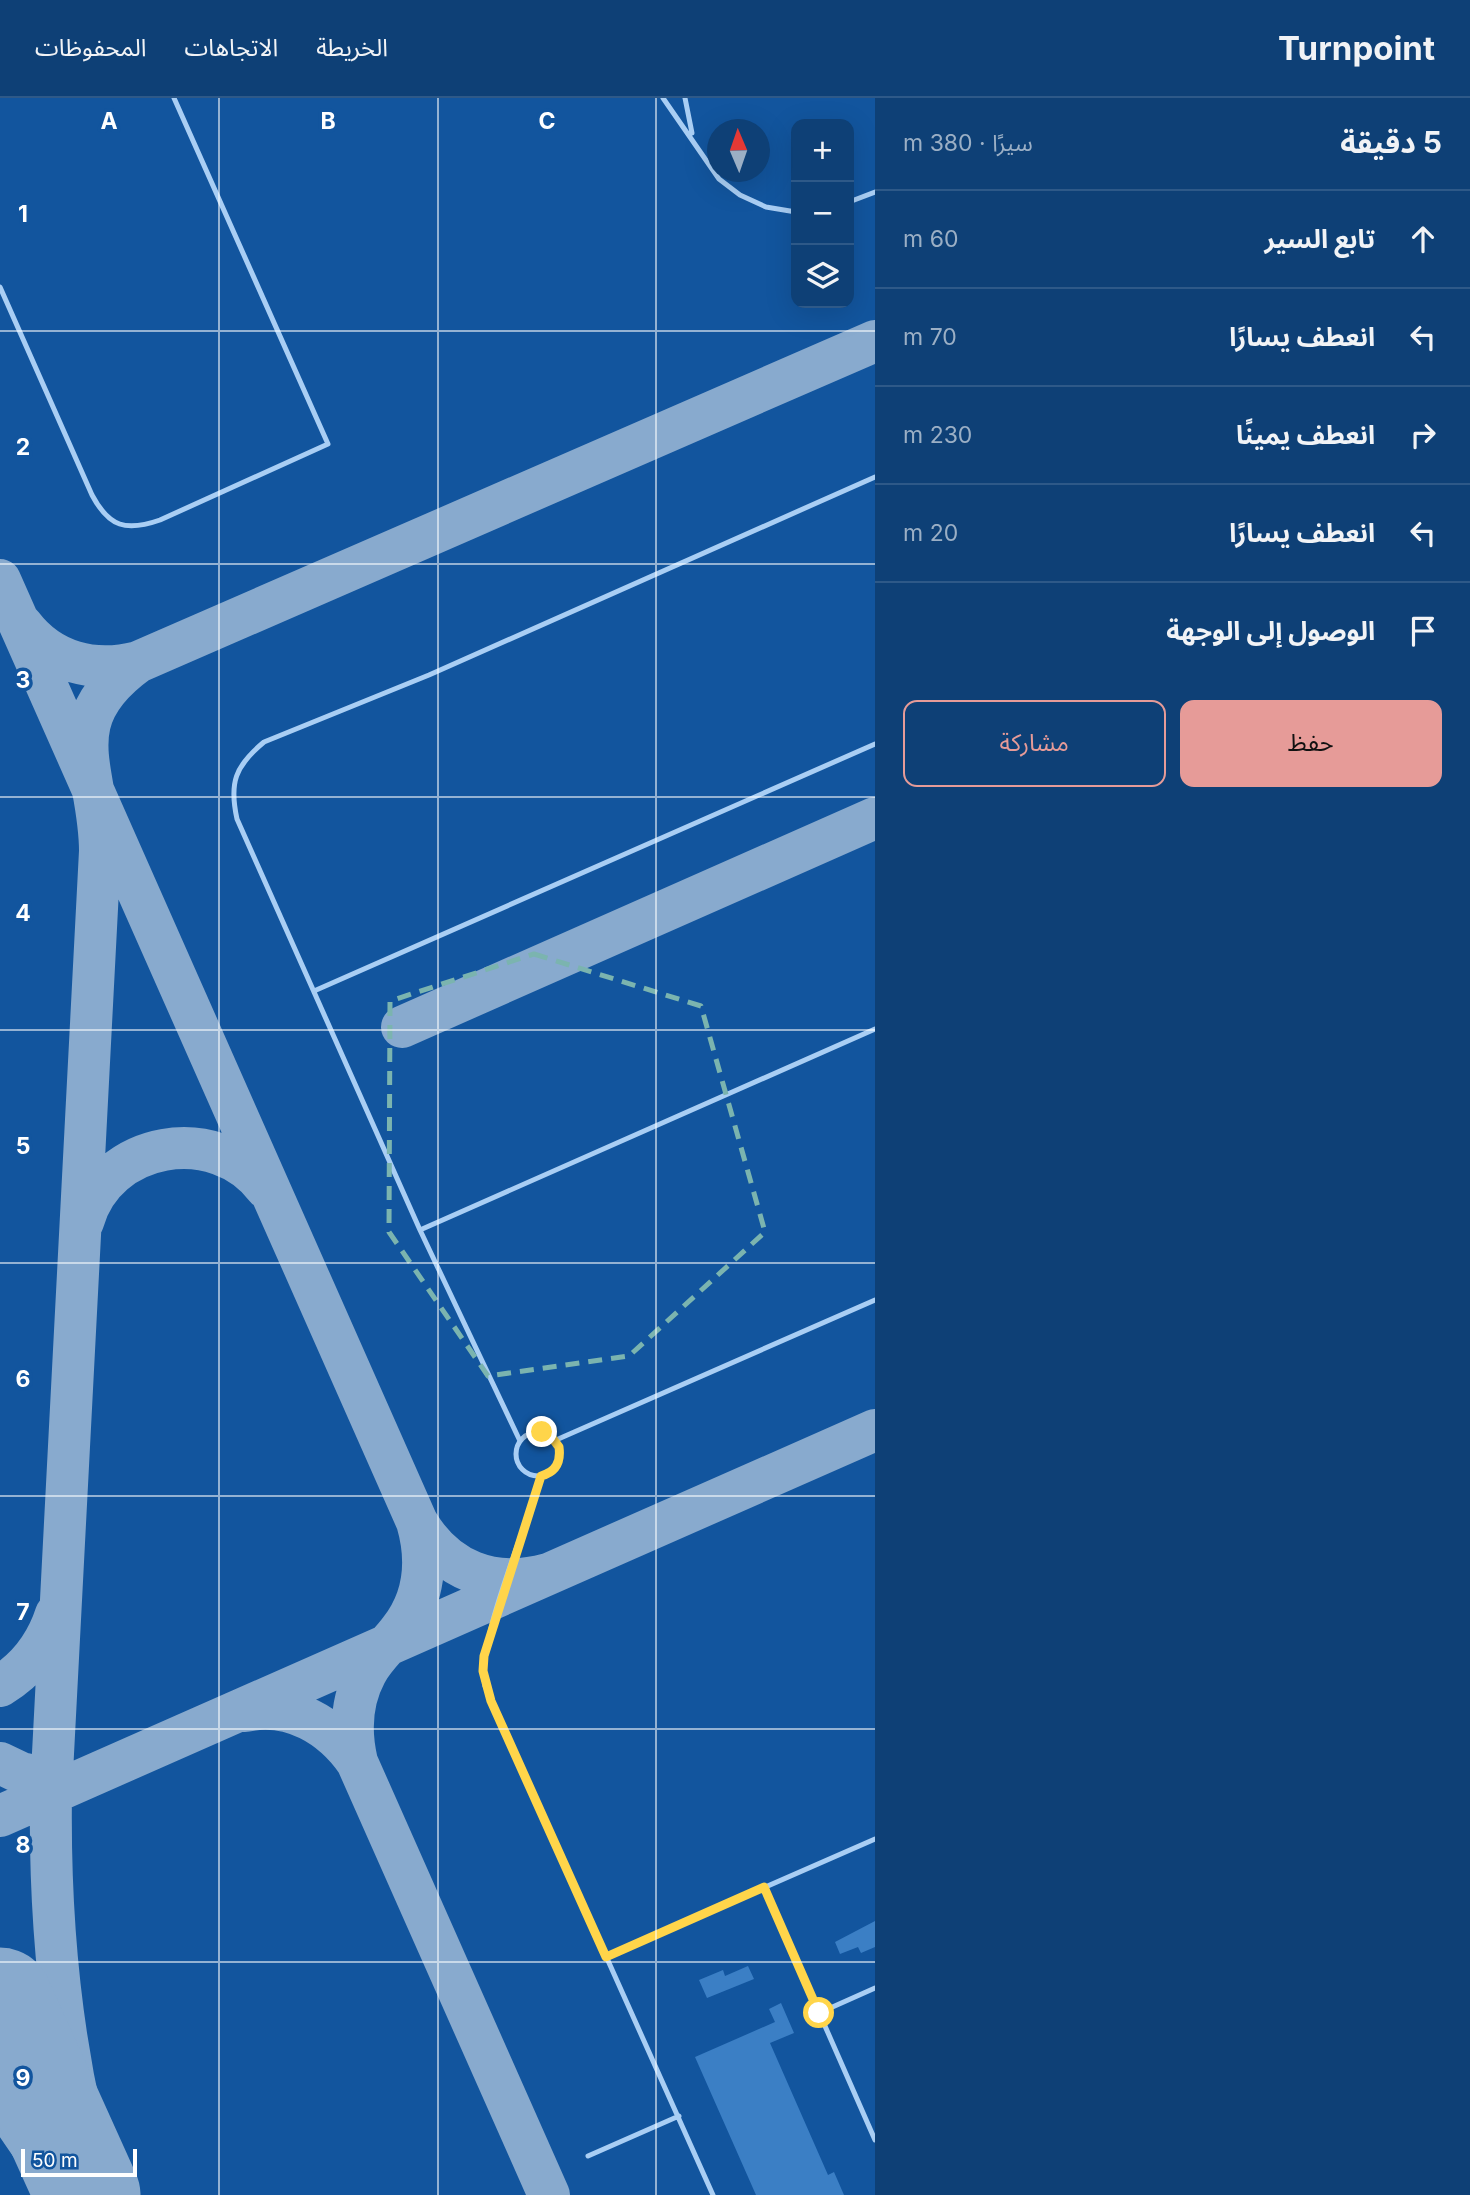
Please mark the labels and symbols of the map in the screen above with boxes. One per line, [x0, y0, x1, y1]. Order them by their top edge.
text: A [100, 107, 118, 135]
text: B [320, 107, 336, 135]
text: C [538, 107, 556, 135]
north arrow [707, 119, 770, 182]
text: 1 [18, 200, 28, 228]
text: 2 [16, 433, 30, 461]
text: 3 [16, 666, 30, 694]
text: 4 [15, 899, 31, 927]
text: 5 [16, 1132, 30, 1160]
text: 6 [16, 1365, 30, 1393]
route end [526, 1416, 557, 1447]
text: 7 [16, 1598, 30, 1626]
text: 8 [16, 1831, 30, 1859]
route start [803, 1997, 834, 2028]
text: 9 [16, 2064, 30, 2092]
scale bar [21, 2146, 136, 2178]

